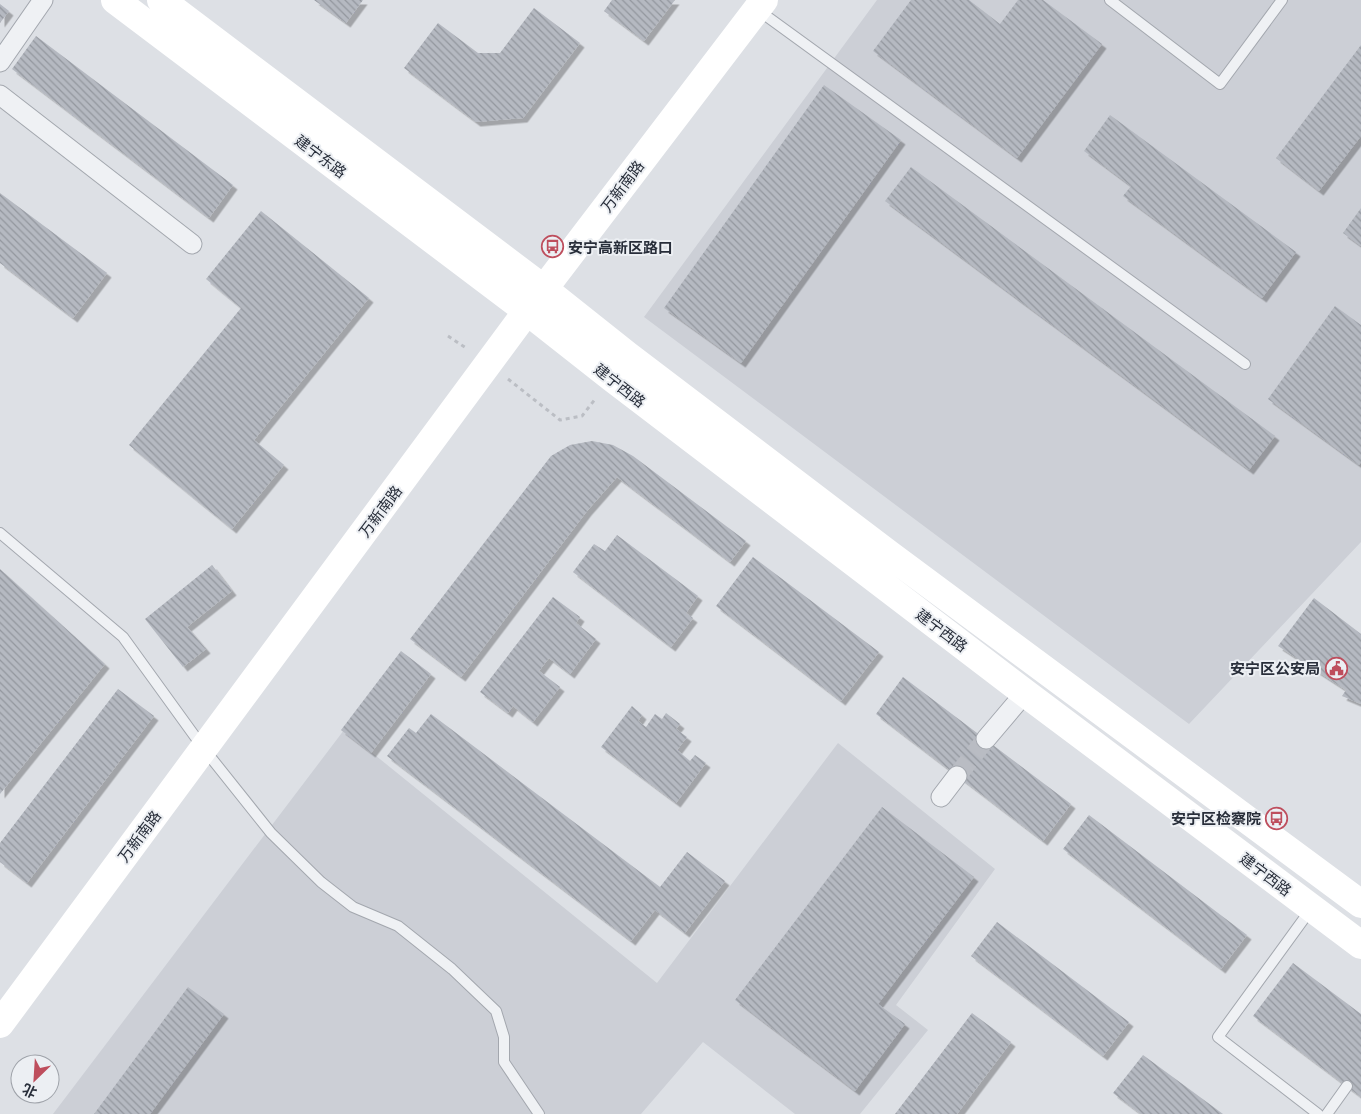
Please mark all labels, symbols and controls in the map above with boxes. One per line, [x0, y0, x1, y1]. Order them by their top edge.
street label: 建宁东路 [292, 131, 350, 181]
street label: 万新南路 [597, 157, 647, 215]
bus stop icon: 安宁高新区路口 [540, 235, 564, 259]
place label: 安宁高新区路口 [568, 238, 673, 256]
street label: 建宁西路 [591, 359, 649, 411]
street label: 万新南路 [355, 482, 405, 540]
street label: 建宁西路 [913, 605, 971, 655]
public building icon: 安宁区公安局 [1324, 656, 1348, 680]
place label: 安宁区公安局 [1230, 659, 1320, 677]
bus stop icon: 安宁区检察院 [1265, 806, 1289, 830]
street label: 万新南路 [114, 807, 164, 865]
place label: 安宁区检察院 [1171, 809, 1261, 827]
street label: 建宁西路 [1237, 849, 1295, 899]
north arrow [10, 1054, 60, 1104]
text: 北 [19, 1081, 39, 1102]

